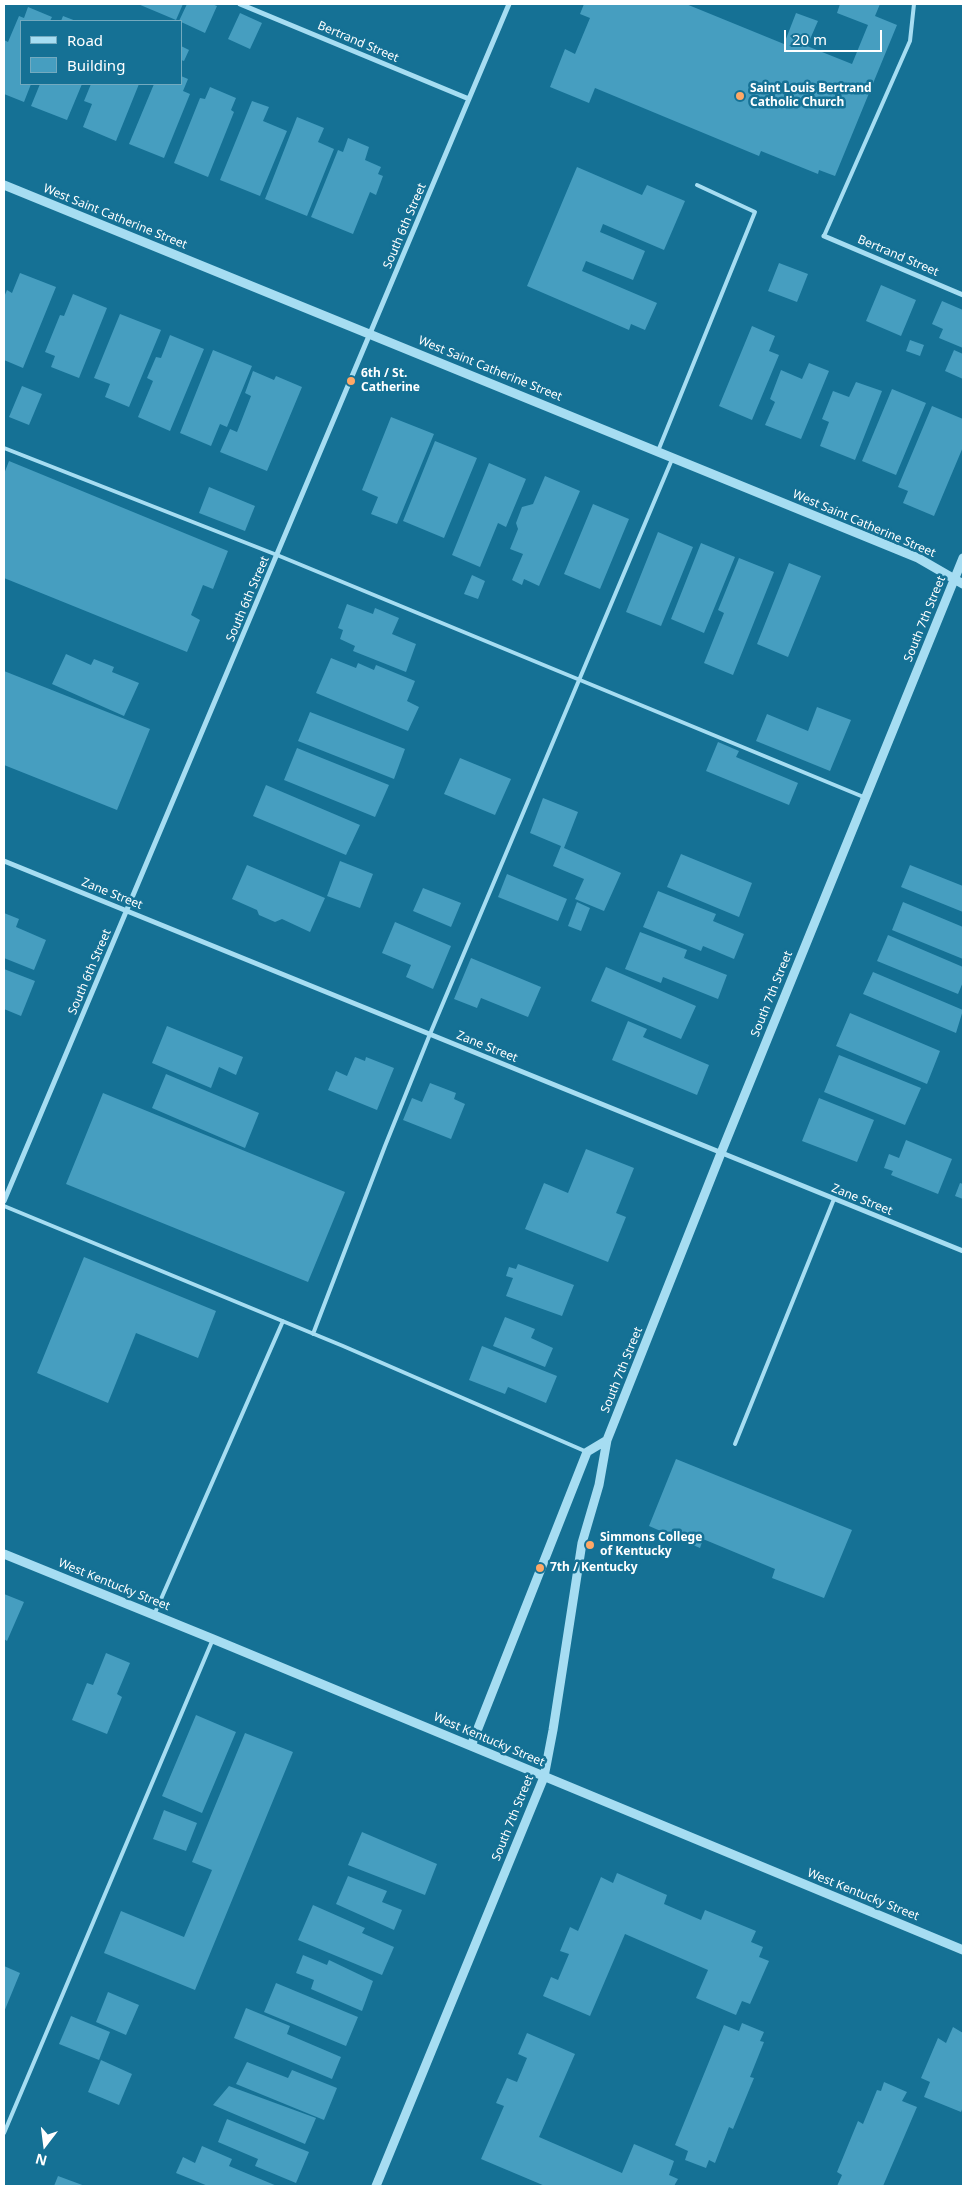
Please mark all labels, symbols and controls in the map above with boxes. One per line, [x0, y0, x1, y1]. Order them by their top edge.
street label: Bertrand Street [315, 18, 401, 66]
legend [20, 20, 182, 85]
scale bar [787, 20, 884, 52]
text: 20 m [792, 29, 827, 49]
text: Road [67, 30, 103, 50]
text: Building [67, 55, 125, 75]
place label: Saint Louis Bertrand Catholic Church [750, 82, 872, 110]
marker: Saint Louis Bertrand Catholic Church [734, 90, 746, 102]
street label: South 6th Street [381, 181, 429, 271]
street label: West Saint Catherine Street [41, 182, 189, 252]
street label: Bertrand Street [855, 232, 941, 280]
street label: West Saint Catherine Street [416, 334, 564, 404]
place label: 6th / St. Catherine [361, 367, 420, 395]
marker: 6th / St. Catherine [345, 375, 357, 387]
street label: West Saint Catherine Street [790, 487, 938, 561]
street label: South 6th Street [224, 554, 272, 644]
street label: South 7th Street [901, 574, 949, 664]
street label: Zane Street [79, 875, 145, 913]
street label: South 6th Street [66, 927, 114, 1017]
street label: South 7th Street [748, 949, 796, 1039]
street label: Zane Street [454, 1028, 520, 1066]
street label: Zane Street [829, 1181, 895, 1219]
street label: South 7th Street [598, 1325, 646, 1415]
place label: Simmons College of Kentucky [600, 1531, 702, 1559]
marker: Simmons College of Kentucky [584, 1539, 596, 1551]
street label: West Kentucky Street [56, 1556, 172, 1614]
place label: 7th / Kentucky [550, 1561, 638, 1575]
marker: 7th / Kentucky [534, 1562, 546, 1574]
street label: West Kentucky Street [431, 1710, 547, 1770]
street label: South 7th Street [489, 1773, 537, 1863]
street label: West Kentucky Street [805, 1866, 921, 1924]
north arrow [20, 2120, 70, 2170]
text: N [33, 2149, 49, 2171]

